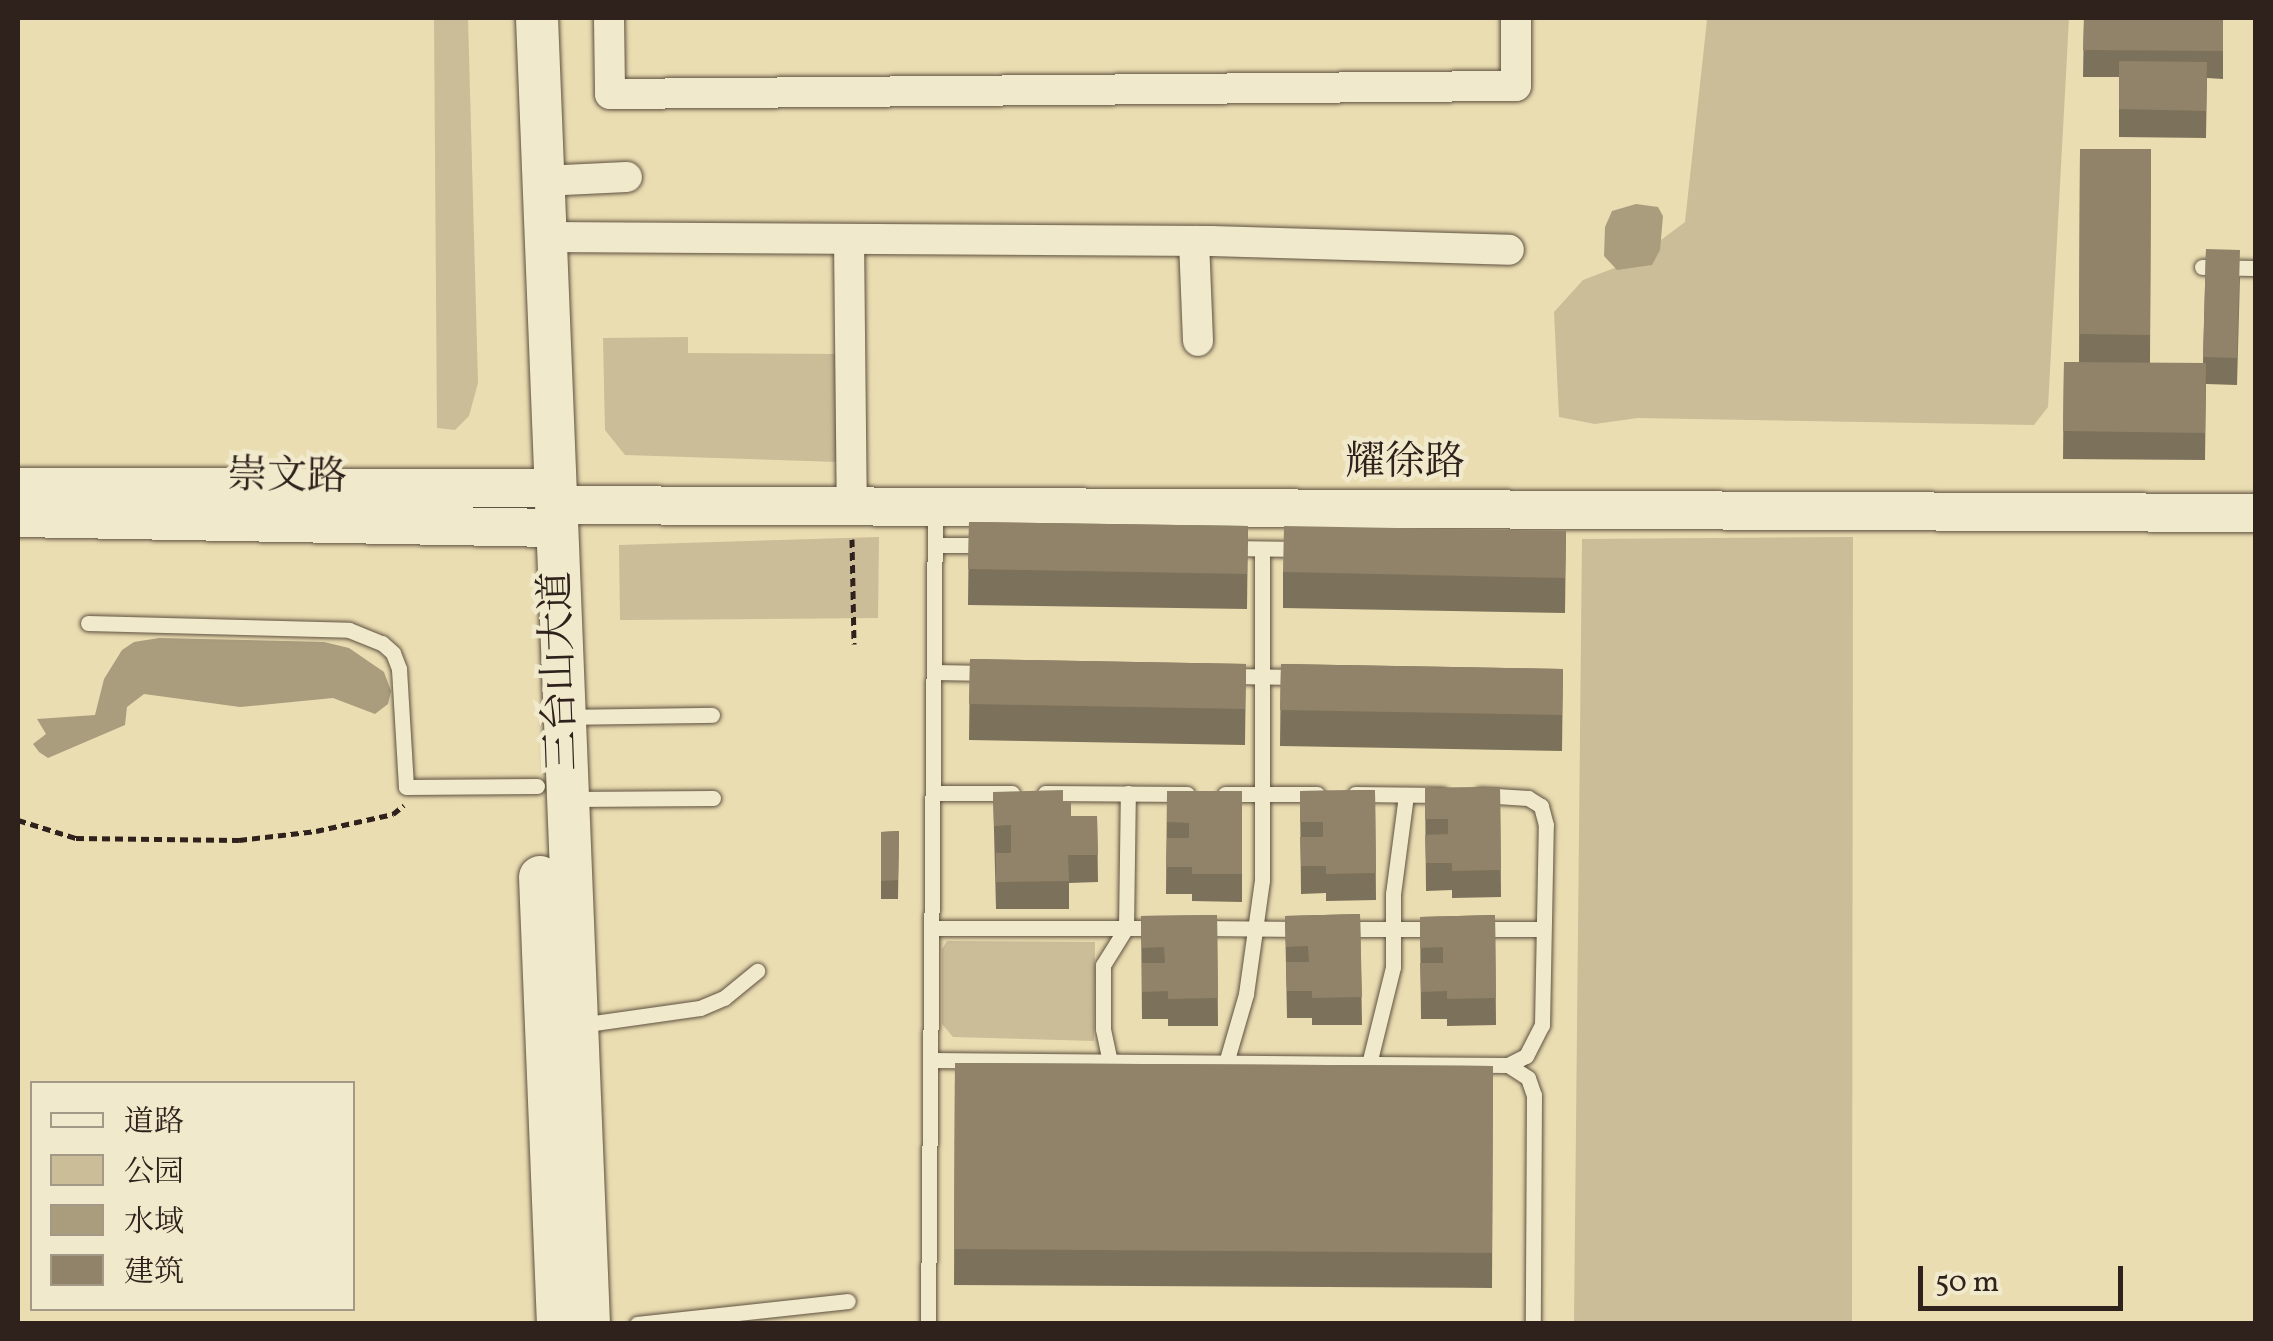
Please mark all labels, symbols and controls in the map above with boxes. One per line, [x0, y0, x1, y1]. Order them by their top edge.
street label: 耀徐路 [1345, 440, 1465, 488]
street label: 崇文路 [227, 453, 347, 503]
street label: 三台山大道 [534, 570, 588, 772]
legend [30, 1081, 355, 1311]
text: 道路 [124, 1102, 184, 1144]
text: 公园 [124, 1152, 184, 1194]
text: 水域 [124, 1202, 184, 1244]
scale bar [1923, 1246, 2128, 1308]
text: 建筑 [124, 1252, 184, 1294]
text: 50 m [1935, 1262, 1999, 1304]

